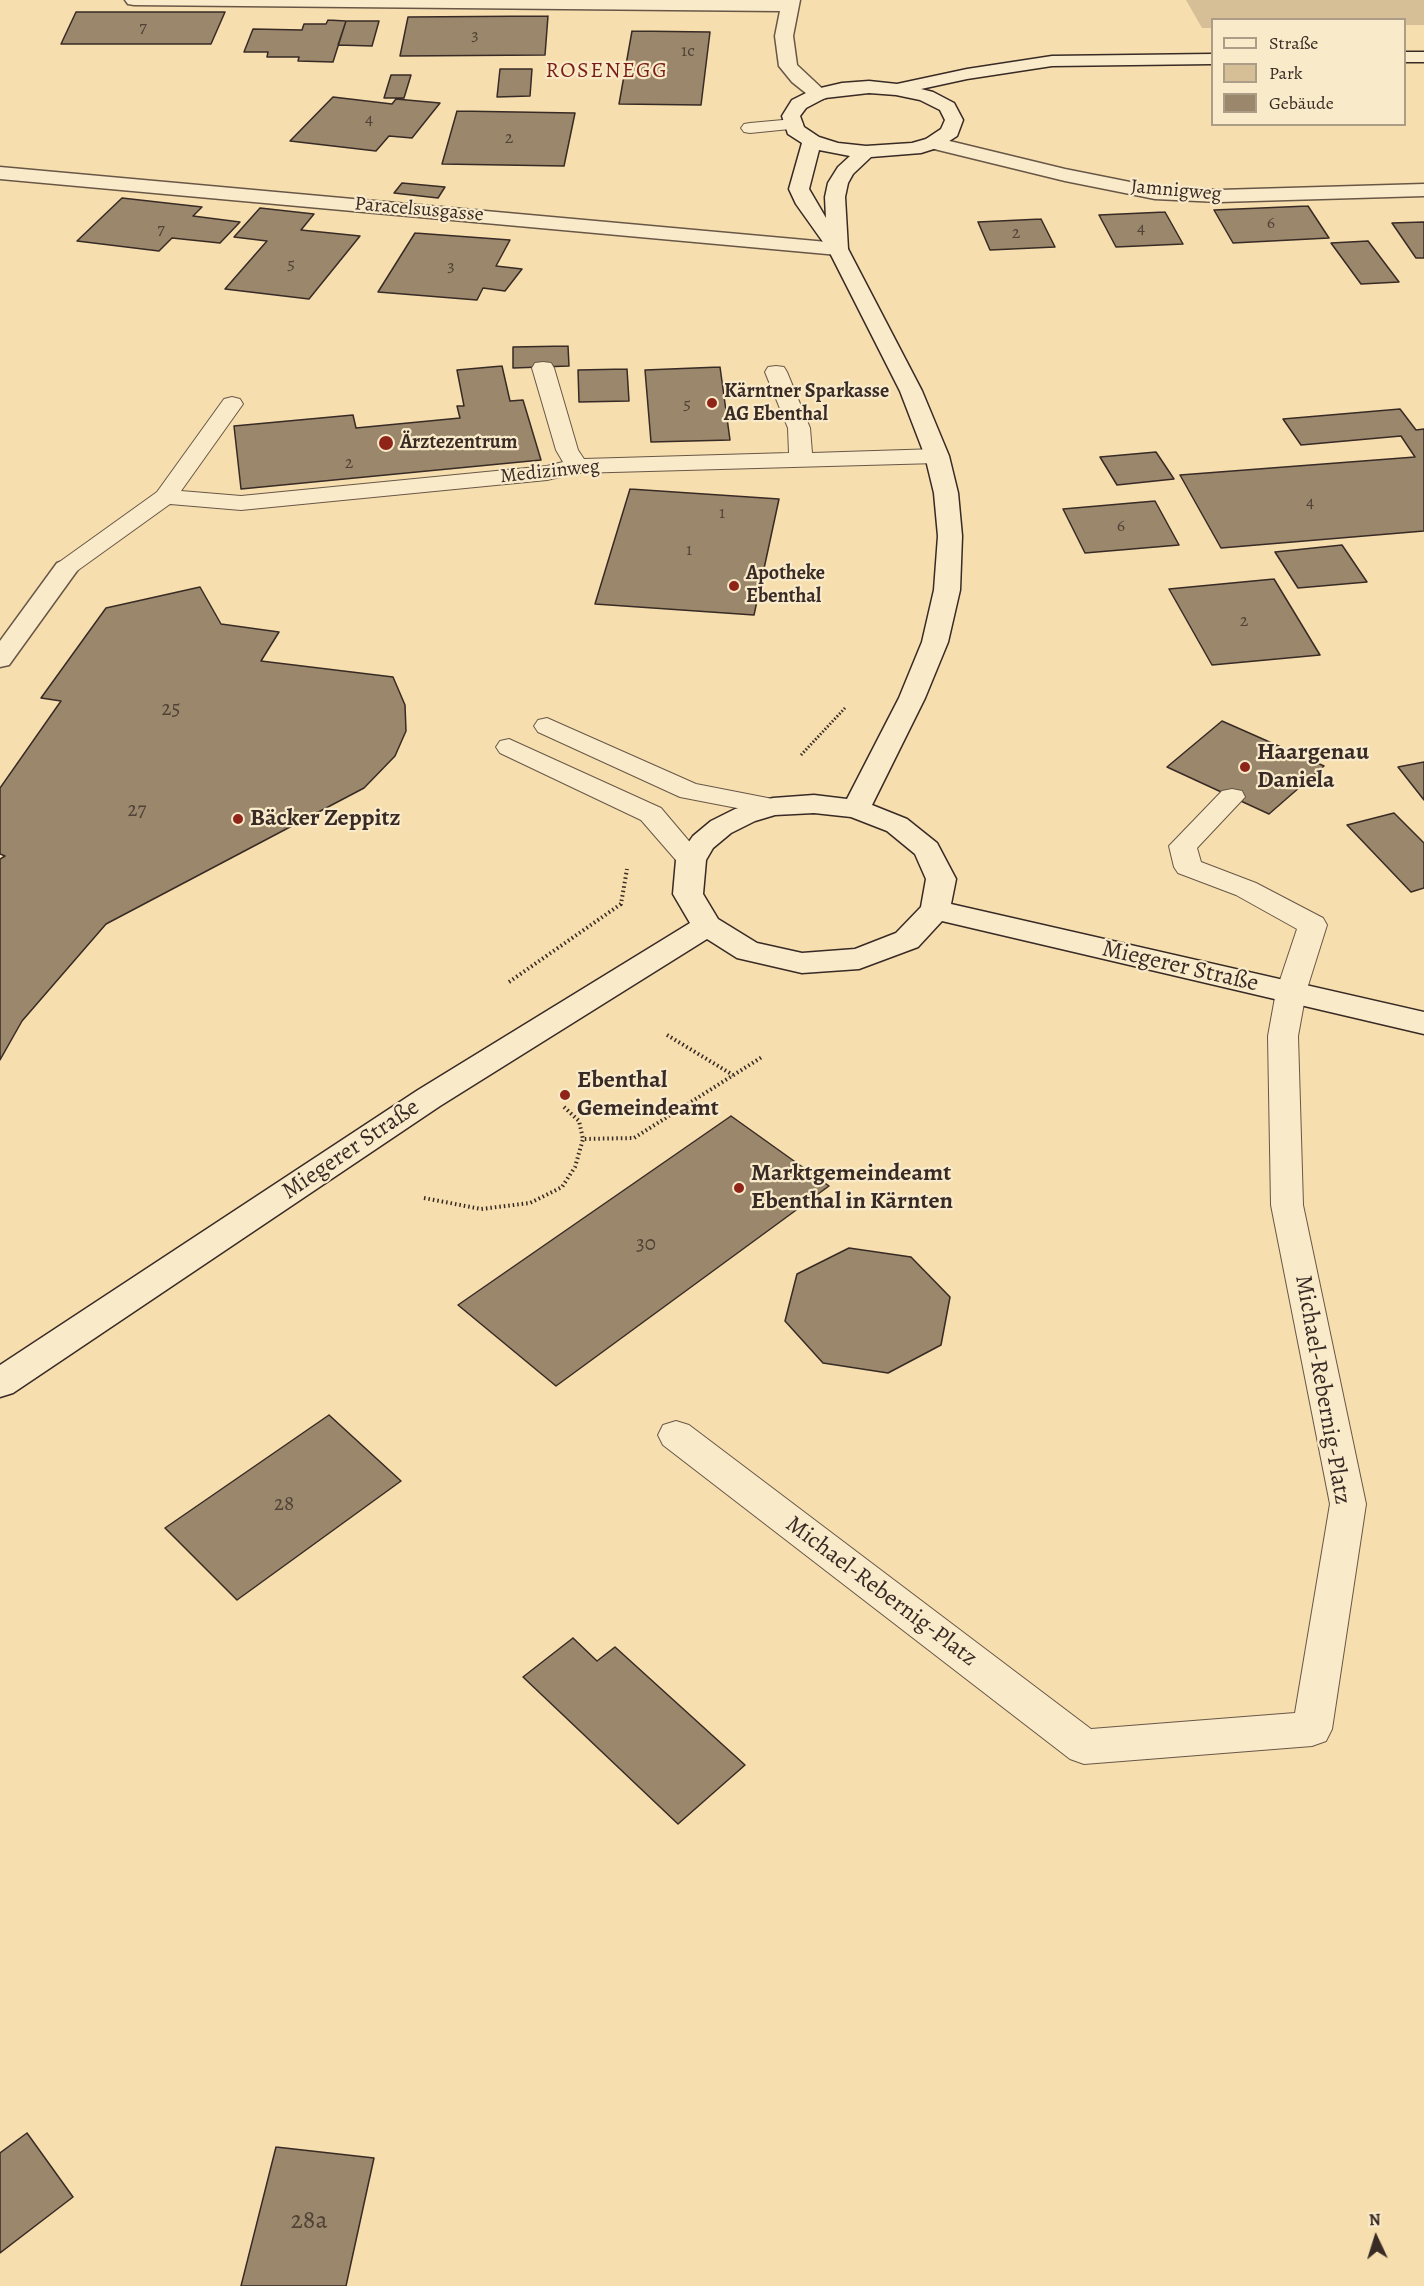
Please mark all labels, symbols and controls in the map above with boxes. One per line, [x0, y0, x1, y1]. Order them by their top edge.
house number: 7 [139, 17, 147, 39]
legend [1211, 18, 1406, 126]
house number: 3 [471, 25, 479, 47]
text: Straße [1269, 31, 1318, 55]
house number: 1c [681, 41, 695, 63]
district label: ROSENEGG [546, 59, 668, 85]
text: Park [1269, 61, 1303, 85]
text: Gebäude [1269, 91, 1334, 115]
house number: 4 [365, 109, 373, 131]
house number: 2 [505, 128, 513, 150]
street label: Jamnigweg [1130, 175, 1222, 207]
street label: Paracelsusgasse [353, 192, 485, 228]
house number: 6 [1267, 213, 1275, 235]
house number: 4 [1137, 218, 1145, 240]
house number: 7 [157, 219, 165, 241]
house number: 2 [1012, 223, 1020, 245]
house number: 5 [287, 254, 295, 276]
house number: 3 [447, 256, 455, 278]
place label: Kärntner Sparkasse AG Ebenthal [724, 380, 889, 427]
house number: 5 [683, 394, 691, 416]
marker: Kärntner Sparkasse AG Ebenthal [705, 396, 719, 410]
place label: Ärztezentrum [400, 431, 518, 455]
marker: Ärztezentrum [377, 434, 395, 452]
house number: 2 [345, 453, 353, 475]
street label: Medizinweg [499, 455, 601, 489]
house number: 4 [1306, 492, 1314, 514]
house number: 1 [719, 503, 725, 525]
house number: 6 [1117, 516, 1125, 538]
house number: 1 [686, 540, 692, 562]
place label: Apotheke Ebenthal [746, 562, 825, 609]
marker: Apotheke Ebenthal [727, 579, 741, 593]
house number: 2 [1240, 611, 1248, 633]
house number: 25 [161, 697, 181, 723]
place label: Haargenau Daniela [1257, 739, 1369, 795]
marker: Haargenau Daniela [1238, 760, 1252, 774]
house number: 27 [128, 798, 146, 824]
place label: Bäcker Zeppitz [250, 805, 400, 833]
marker: Bäcker Zeppitz [231, 812, 245, 826]
street label: Miegerer Straße [1099, 935, 1261, 999]
place label: Ebenthal Gemeindeamt [577, 1067, 719, 1123]
marker: Ebenthal Gemeindeamt [558, 1088, 572, 1102]
street label: Miegerer Straße [277, 1093, 425, 1207]
place label: Marktgemeindeamt Ebenthal in Kärnten [751, 1160, 953, 1216]
marker: Marktgemeindeamt Ebenthal in Kärnten [732, 1181, 746, 1195]
house number: 30 [636, 1232, 656, 1258]
street label: Michael-Rebernig-Platz [1288, 1273, 1356, 1507]
house number: 28 [274, 1492, 294, 1518]
street label: Michael-Rebernig-Platz [780, 1511, 982, 1673]
house number: 28a [290, 2206, 328, 2238]
north arrow [1346, 2208, 1406, 2268]
text: N [1368, 2209, 1381, 2231]

